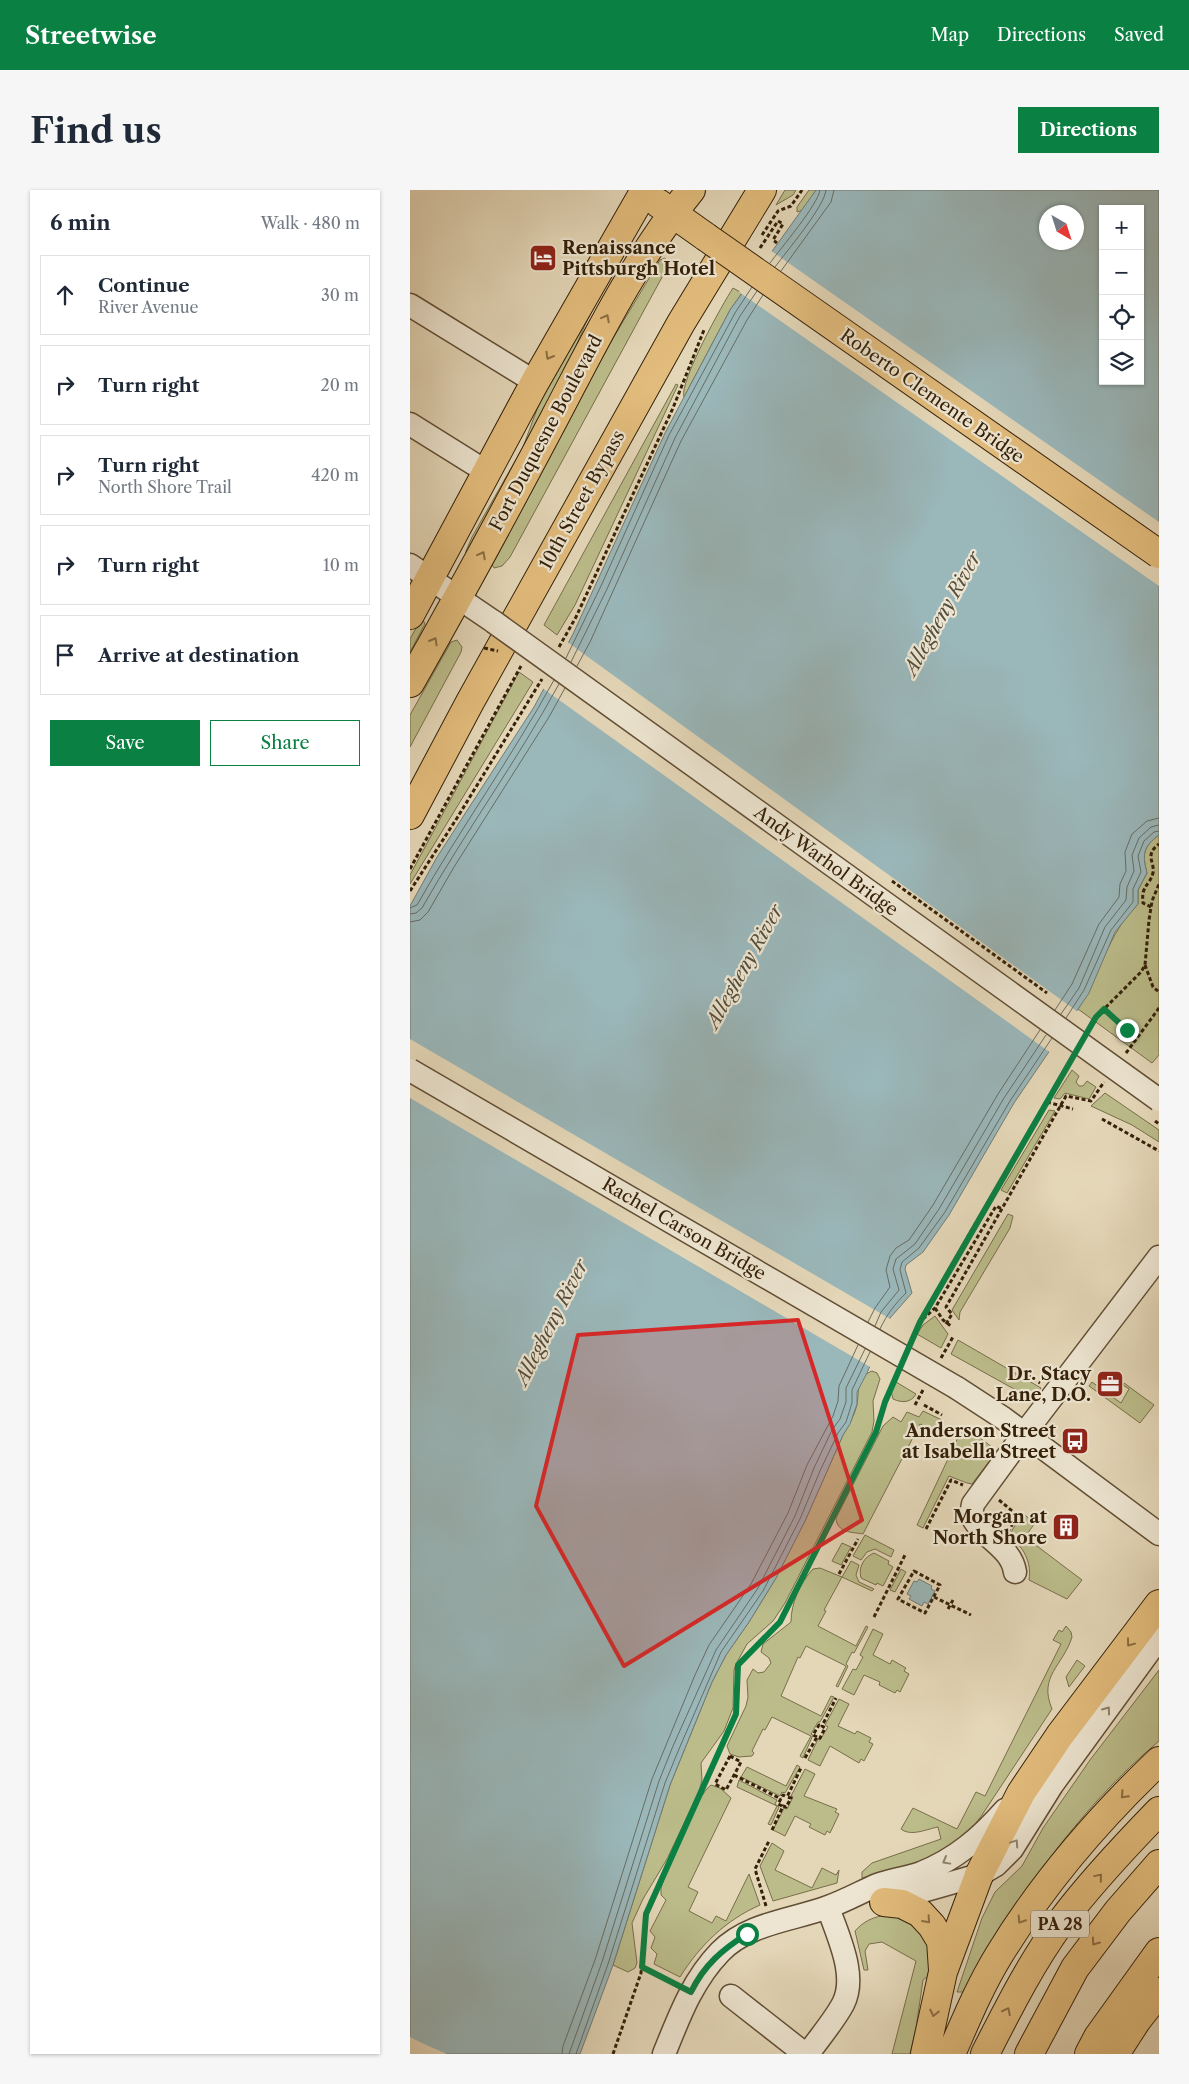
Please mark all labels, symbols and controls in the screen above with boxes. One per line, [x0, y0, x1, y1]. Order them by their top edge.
text: Streetwise [25, 21, 157, 50]
text: Map [930, 24, 969, 46]
text: Directions [997, 24, 1086, 46]
text: Saved [1114, 24, 1164, 46]
button: Directions [1018, 107, 1159, 153]
text: Find us [30, 109, 162, 152]
north arrow [1039, 205, 1084, 250]
map controls [1099, 205, 1144, 385]
button: + [1099, 205, 1144, 250]
text: 6 min [50, 210, 111, 235]
text: Walk · 480 m [261, 213, 360, 233]
place label: Renaissance Pittsburgh Hotel [562, 237, 715, 280]
hotel icon: Renaissance Pittsburgh Hotel [528, 243, 558, 273]
button: − [1099, 250, 1144, 295]
text: Continue [98, 274, 190, 297]
icon: ahead [51, 281, 79, 309]
text: 30 m [321, 285, 359, 305]
button: locate [1099, 295, 1144, 340]
text: River Avenue [98, 297, 198, 317]
one-way arrow [600, 314, 610, 323]
street label: Roberto Clemente Bridge [836, 324, 1028, 468]
street label: Fort Duquesne Boulevard [485, 331, 607, 535]
button: layers [1099, 340, 1144, 385]
one-way arrow [545, 351, 555, 360]
icon: right [51, 371, 79, 399]
text: Turn right [98, 374, 199, 397]
text: 20 m [320, 375, 359, 395]
street label: 10th Street Bypass [535, 427, 629, 573]
text: Turn right [98, 454, 199, 477]
icon: right [51, 461, 79, 489]
text: 420 m [311, 465, 359, 485]
text: North Shore Trail [98, 477, 232, 497]
water label: Allegheny River [898, 546, 986, 682]
icon: right [51, 551, 79, 579]
one-way arrow [476, 551, 486, 560]
text: Turn right [98, 554, 199, 577]
text: 10 m [323, 555, 359, 575]
one-way arrow [428, 637, 438, 646]
icon: arrive [51, 641, 79, 669]
text: Arrive at destination [98, 644, 299, 667]
button: Save [50, 720, 200, 766]
button: Share [210, 720, 360, 766]
street label: Andy Warhol Bridge [749, 801, 902, 921]
water label: Allegheny River [700, 899, 788, 1035]
route end [1116, 1019, 1139, 1042]
street label: Rachel Carson Bridge [598, 1173, 770, 1285]
water label: Allegheny River [509, 1255, 593, 1392]
place label: Dr. Stacy Lane, D.O. [996, 1363, 1092, 1406]
office icon: Dr. Stacy Lane, D.O. [1095, 1369, 1125, 1399]
place label: Anderson Street at Isabella Street [902, 1420, 1057, 1463]
bus stop icon: Anderson Street at Isabella Street [1060, 1426, 1090, 1456]
place label: Morgan at North Shore [933, 1506, 1048, 1549]
building icon: Morgan at North Shore [1051, 1512, 1081, 1542]
one-way arrow [1127, 1637, 1135, 1646]
one-way arrow [1101, 1706, 1110, 1716]
one-way arrow [1121, 1789, 1130, 1798]
one-way arrow [1009, 1840, 1018, 1849]
one-way arrow [943, 1854, 952, 1864]
one-way arrow [1093, 1874, 1101, 1883]
road number: PA 28 [1031, 1910, 1089, 1938]
one-way arrow [921, 1915, 930, 1924]
one-way arrow [1018, 1915, 1028, 1924]
route start [736, 1923, 759, 1946]
one-way arrow [1092, 1936, 1100, 1945]
one-way arrow [1001, 2007, 1011, 2016]
one-way arrow [929, 2008, 940, 2017]

